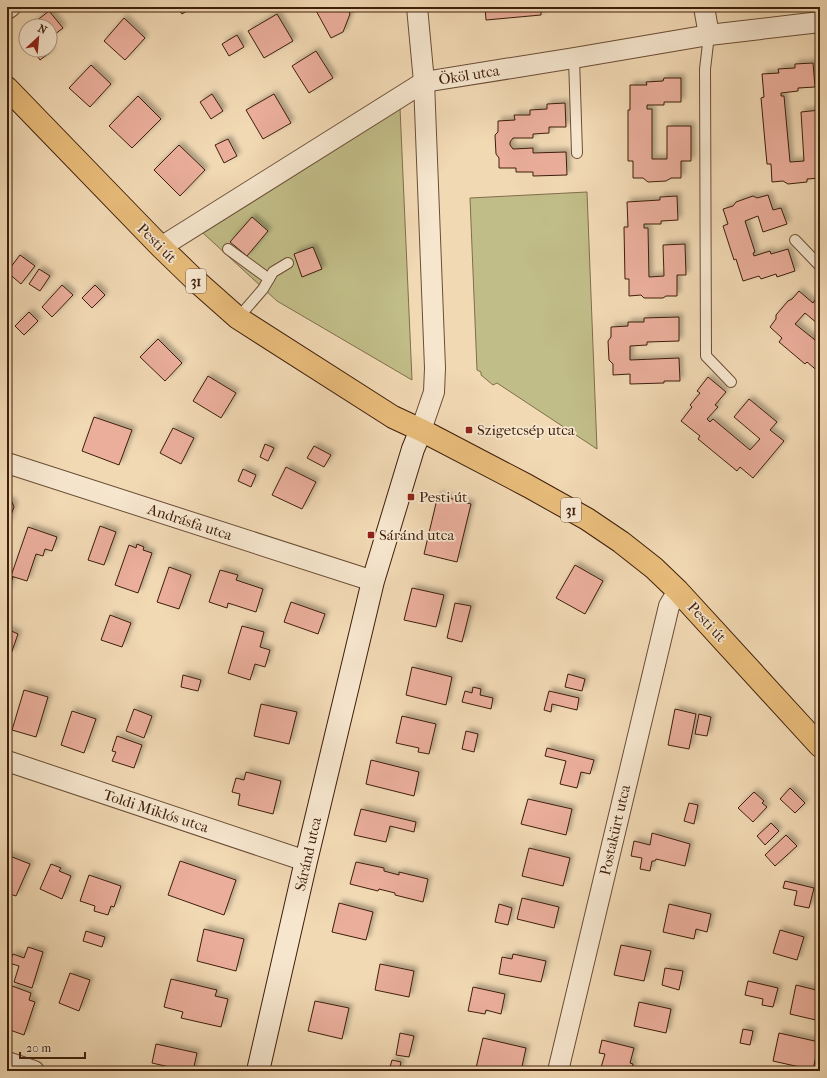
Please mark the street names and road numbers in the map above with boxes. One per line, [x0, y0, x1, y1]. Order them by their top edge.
street label: Ököl utca [437, 61, 502, 89]
street label: Pesti út [133, 219, 181, 267]
road number: 31 [186, 269, 206, 293]
road number: 31 [561, 498, 581, 522]
street label: Andrásfa utca [144, 500, 236, 544]
street label: Pesti út [684, 598, 731, 646]
street label: Postakürt utca [596, 782, 634, 877]
street label: Toldi Miklós utca [101, 785, 212, 837]
street label: Sáránd utca [291, 814, 325, 893]

